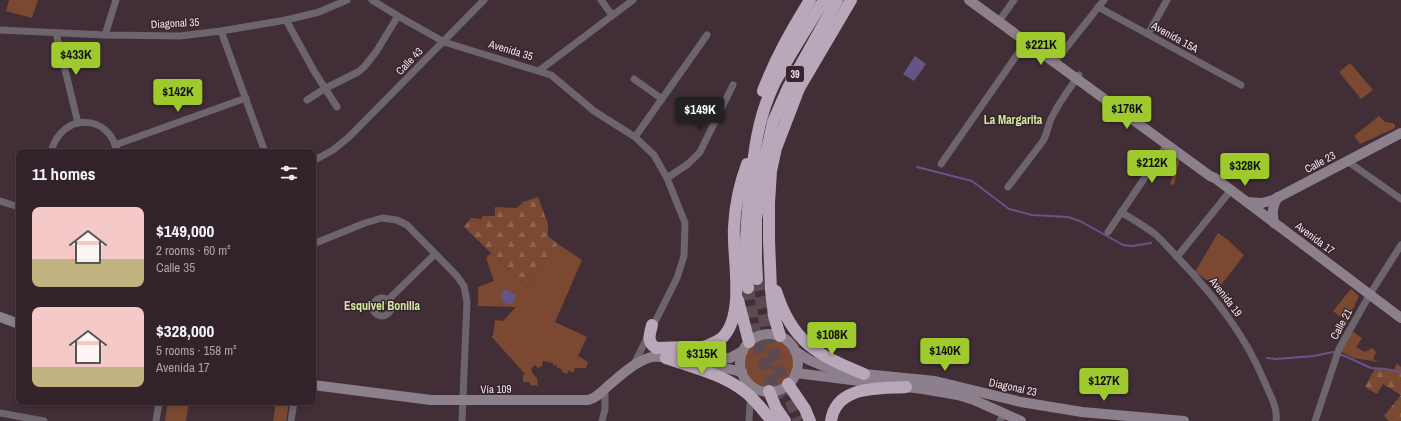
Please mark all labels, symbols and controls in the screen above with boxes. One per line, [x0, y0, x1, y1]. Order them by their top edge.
street label: Diagonal 35 [150, 15, 200, 31]
street label: Avenida 15A [1148, 18, 1202, 56]
pin: $221K [1013, 32, 1069, 66]
street label: Avenida 35 [486, 36, 535, 63]
text: $221K [1025, 36, 1057, 53]
pin: $433K [48, 42, 104, 76]
street label: Calle 43 [392, 44, 426, 78]
text: $433K [60, 46, 92, 63]
road number: 39 [786, 66, 804, 82]
pin: $142K [150, 79, 206, 113]
text: $142K [162, 83, 194, 100]
pin: $176K [1099, 96, 1155, 130]
pin: $149K [672, 97, 728, 131]
text: $176K [1111, 100, 1143, 117]
text: $149K [684, 101, 716, 118]
district label: La Margarita [984, 112, 1043, 128]
street label: Calle 23 [1302, 148, 1338, 176]
pin: $212K [1124, 150, 1180, 184]
pin: $328K [1217, 153, 1273, 187]
text: $212K [1136, 154, 1168, 171]
text: $328K [1229, 157, 1261, 174]
text: 11 homes [32, 162, 96, 185]
icon: filters [278, 162, 300, 184]
street label: Avenida 17 [1292, 218, 1337, 257]
text: $149,000 [156, 219, 214, 242]
icon: home [64, 223, 112, 271]
text: 2 rooms · 60 m² [156, 242, 231, 259]
text: Calle 35 [156, 259, 195, 276]
street label: Avenida 19 [1206, 274, 1245, 319]
district label: Esquivel Bonilla [344, 298, 421, 314]
street label: Calle 21 [1327, 306, 1355, 342]
text: $328,000 [156, 319, 214, 342]
pin: $108K [804, 322, 860, 356]
icon: home [64, 323, 112, 371]
text: $108K [816, 326, 848, 343]
pin: $140K [917, 338, 973, 372]
pin: $315K [674, 341, 730, 375]
text: 5 rooms · 158 m² [156, 342, 237, 359]
text: $140K [929, 342, 961, 359]
text: $315K [686, 345, 718, 362]
text: Avenida 17 [156, 359, 210, 376]
pin: $127K [1076, 368, 1132, 402]
text: $127K [1088, 372, 1120, 389]
street label: Diagonal 23 [988, 375, 1038, 399]
street label: Vía 109 [480, 382, 512, 396]

